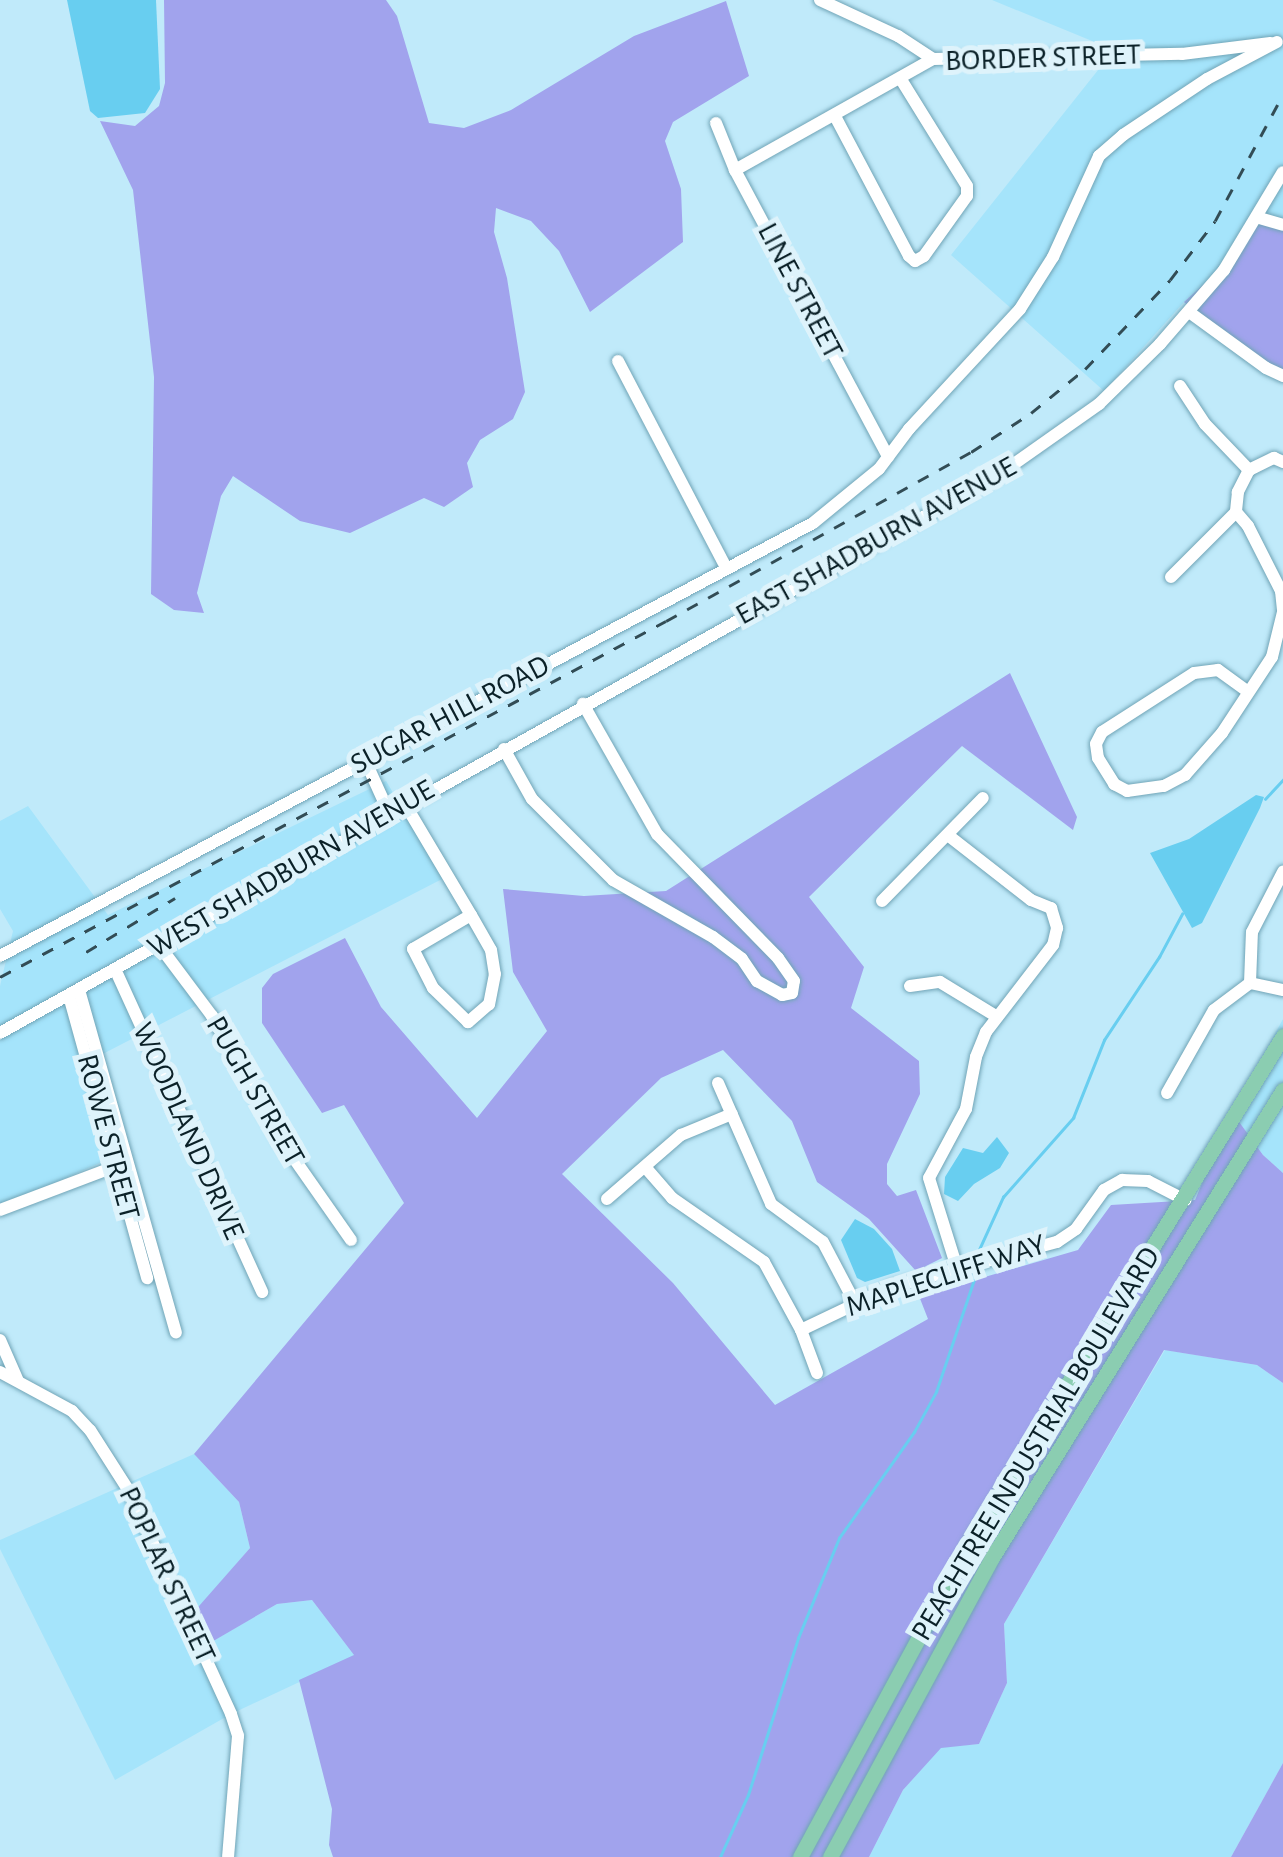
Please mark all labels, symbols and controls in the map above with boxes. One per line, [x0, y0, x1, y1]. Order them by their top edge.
street label: BORDER STREET [944, 37, 1142, 79]
street label: LINE STREET [749, 217, 851, 365]
street label: EAST SHADBURN AVENUE [729, 449, 1023, 633]
street label: SUGAR HILL ROAD [344, 647, 556, 783]
street label: WEST SHADBURN AVENUE [141, 772, 441, 966]
street label: PUGH STREET [198, 1010, 312, 1172]
street label: WOODLAND DRIVE [124, 1017, 252, 1245]
street label: ROWE STREET [69, 1050, 147, 1224]
street label: MAPLECLIFF WAY [842, 1227, 1050, 1325]
street label: PEACHTREE INDUSTRIAL BOULEVARD [904, 1241, 1168, 1647]
street label: POPLAR STREET [110, 1481, 224, 1669]

